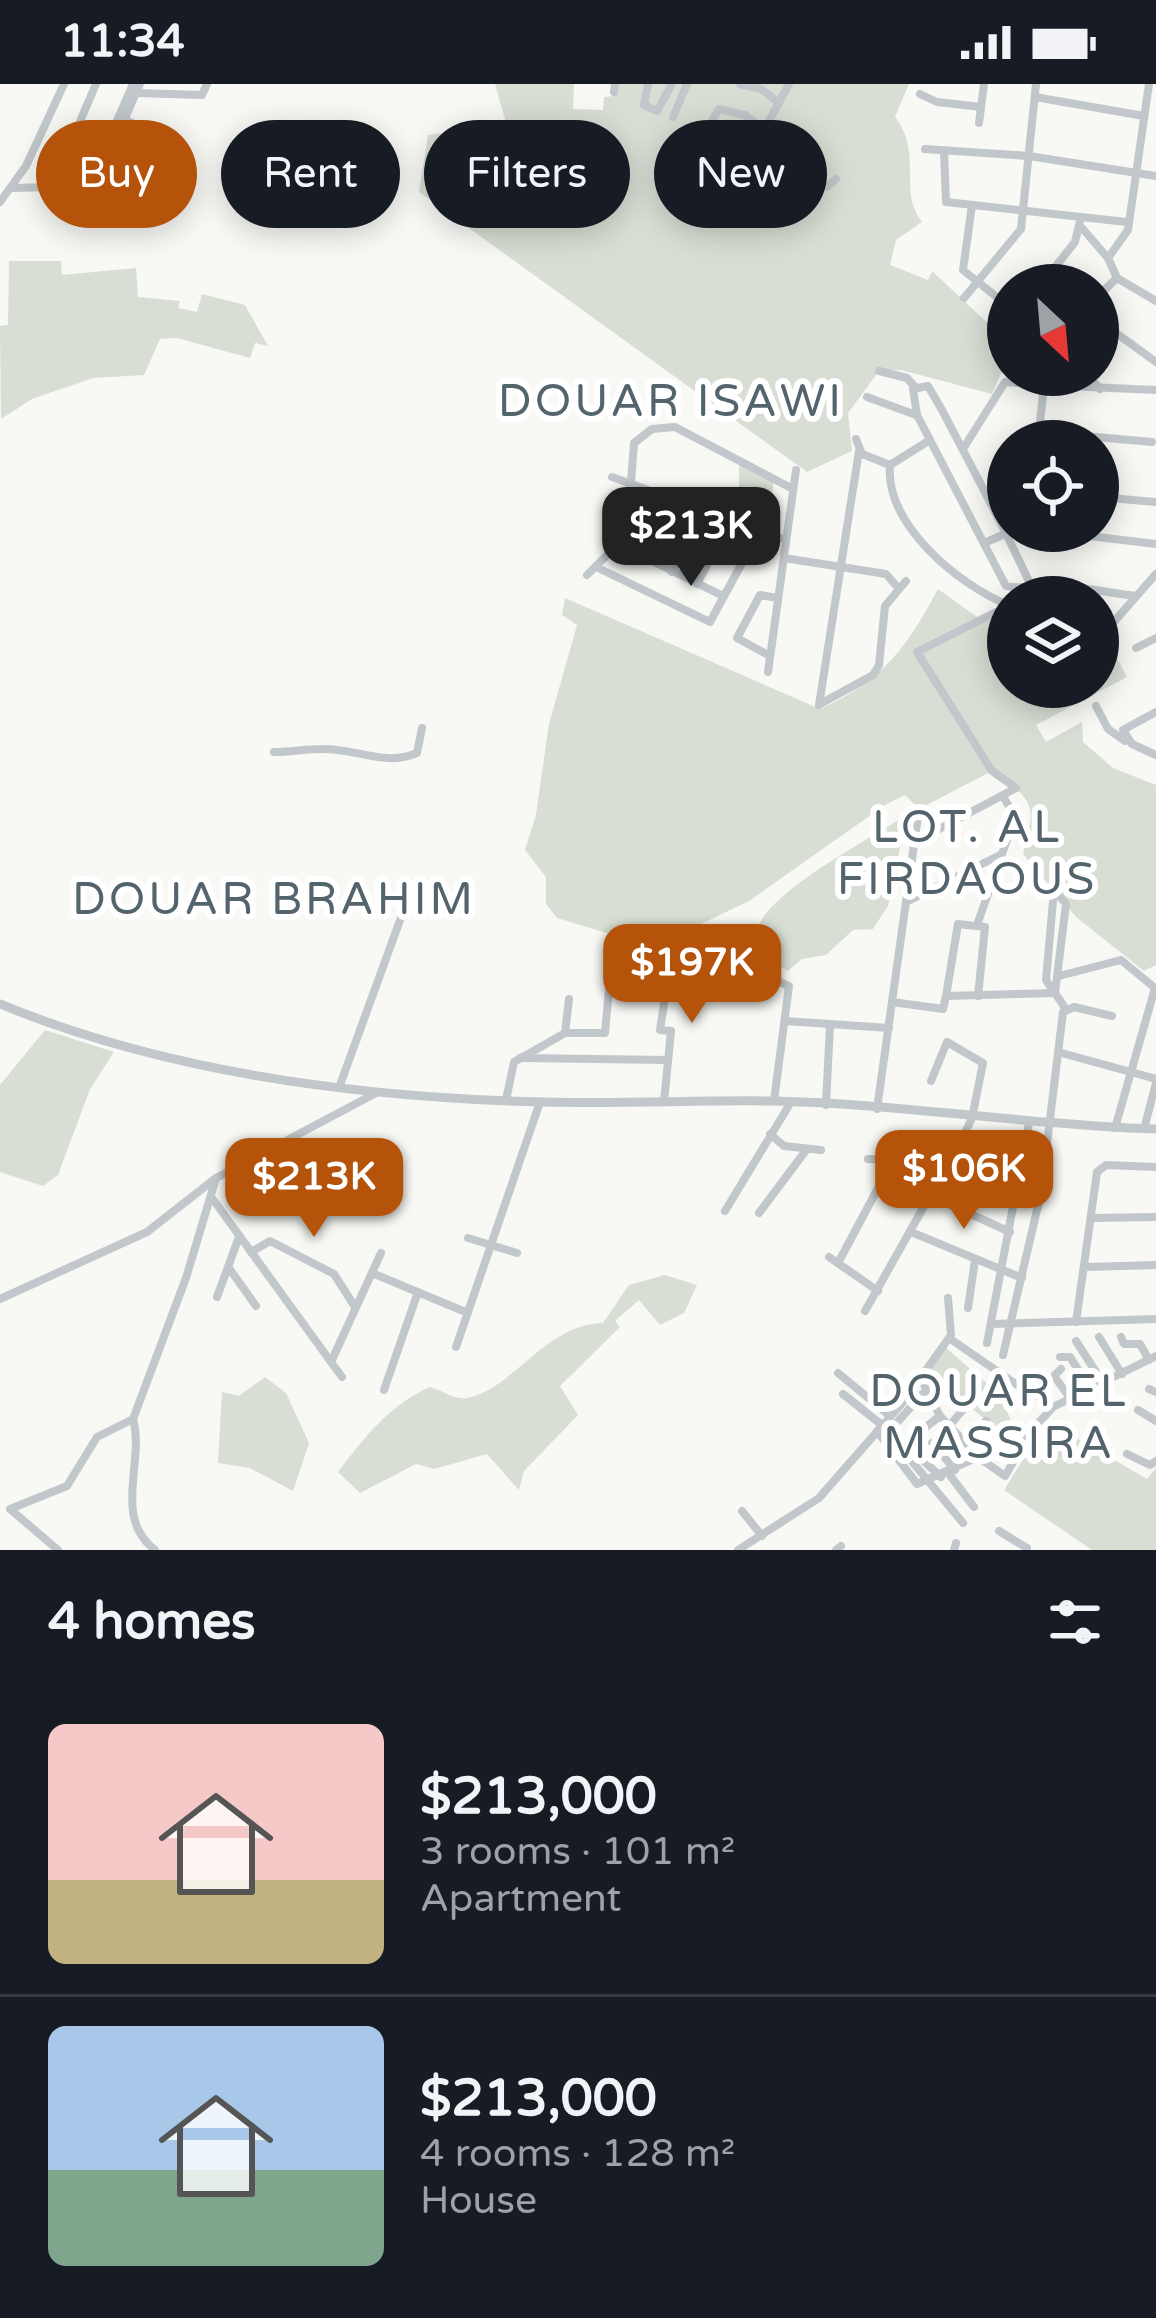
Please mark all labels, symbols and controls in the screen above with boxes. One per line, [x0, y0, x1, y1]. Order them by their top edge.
text: 11:34 [60, 15, 185, 69]
chip: Buy [36, 120, 197, 228]
chip: Rent [221, 120, 400, 228]
chip: Filters [424, 120, 630, 228]
chip: New [654, 120, 827, 228]
north arrow [987, 264, 1119, 396]
map controls [987, 264, 1119, 708]
district label: DOUAR ISAWI [498, 375, 844, 429]
button: locate [987, 420, 1119, 552]
pin: $213K [607, 487, 775, 589]
text: $213K [629, 502, 753, 549]
button: layers [987, 576, 1119, 708]
district label: LOT. AL FIRDAOUS [837, 801, 1097, 907]
district label: DOUAR BRAHIM [72, 873, 476, 927]
pin: $197K [608, 924, 776, 1026]
text: $197K [630, 939, 754, 986]
pin: $106K [880, 1130, 1048, 1232]
pin: $213K [230, 1138, 398, 1240]
text: $106K [902, 1145, 1026, 1192]
text: $213K [252, 1153, 376, 1200]
district label: DOUAR EL MASSIRA [869, 1365, 1129, 1471]
icon: filters [1042, 1589, 1108, 1655]
text: 4 homes [48, 1591, 256, 1653]
text: $213,000 [420, 1766, 657, 1828]
icon: home [144, 1772, 288, 1916]
text: 3 rooms · 101 m² [420, 1828, 735, 1875]
text: Apartment [420, 1875, 621, 1922]
text: $213,000 [420, 2068, 657, 2130]
icon: home [144, 2074, 288, 2218]
text: 4 rooms · 128 m² [420, 2130, 735, 2177]
text: House [420, 2177, 537, 2224]

